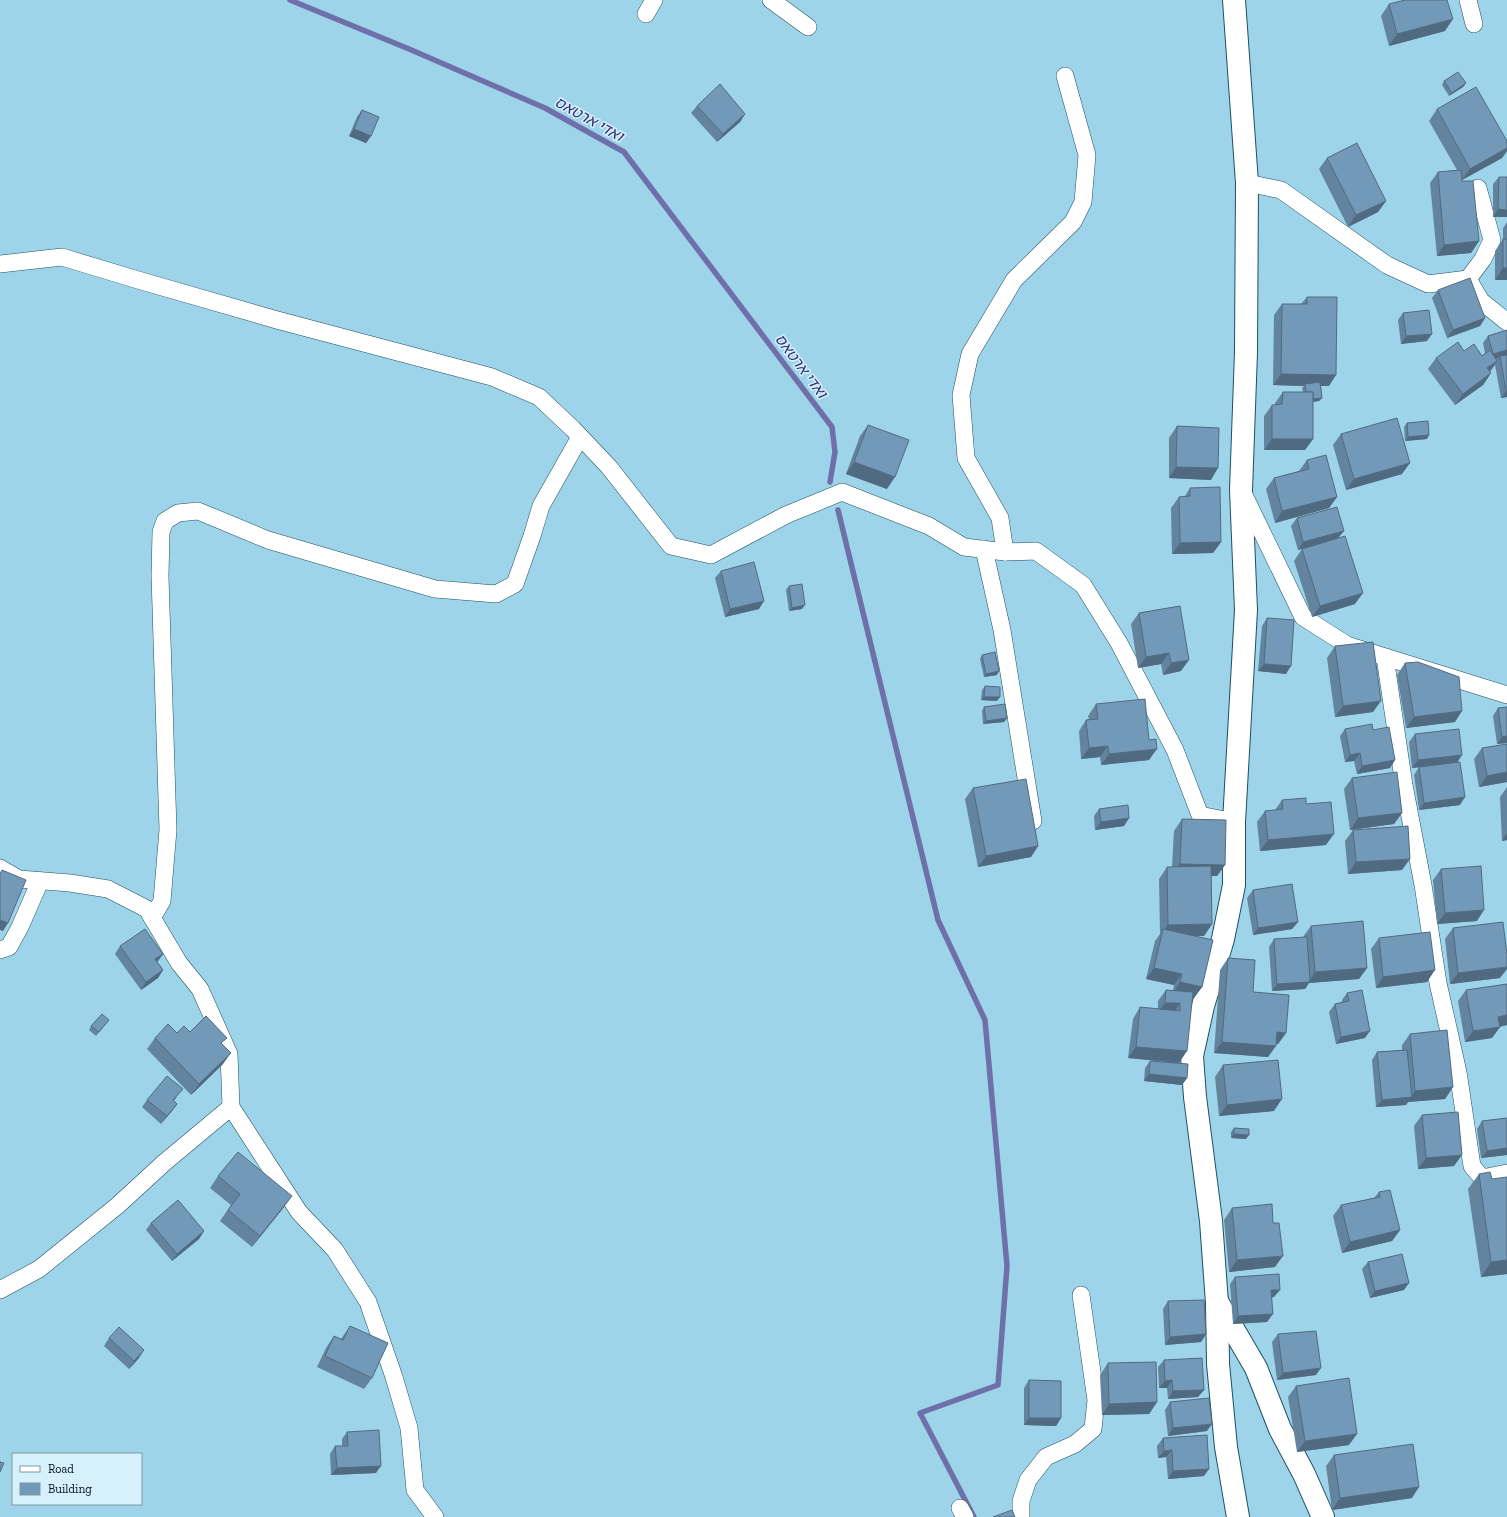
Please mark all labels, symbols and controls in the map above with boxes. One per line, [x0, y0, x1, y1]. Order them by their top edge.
water label: ואדי ארטאס [552, 93, 628, 146]
water label: ואדי ארטאס [771, 330, 832, 403]
legend [12, 1453, 142, 1505]
text: Road [48, 1462, 74, 1476]
text: Building [48, 1482, 92, 1496]

